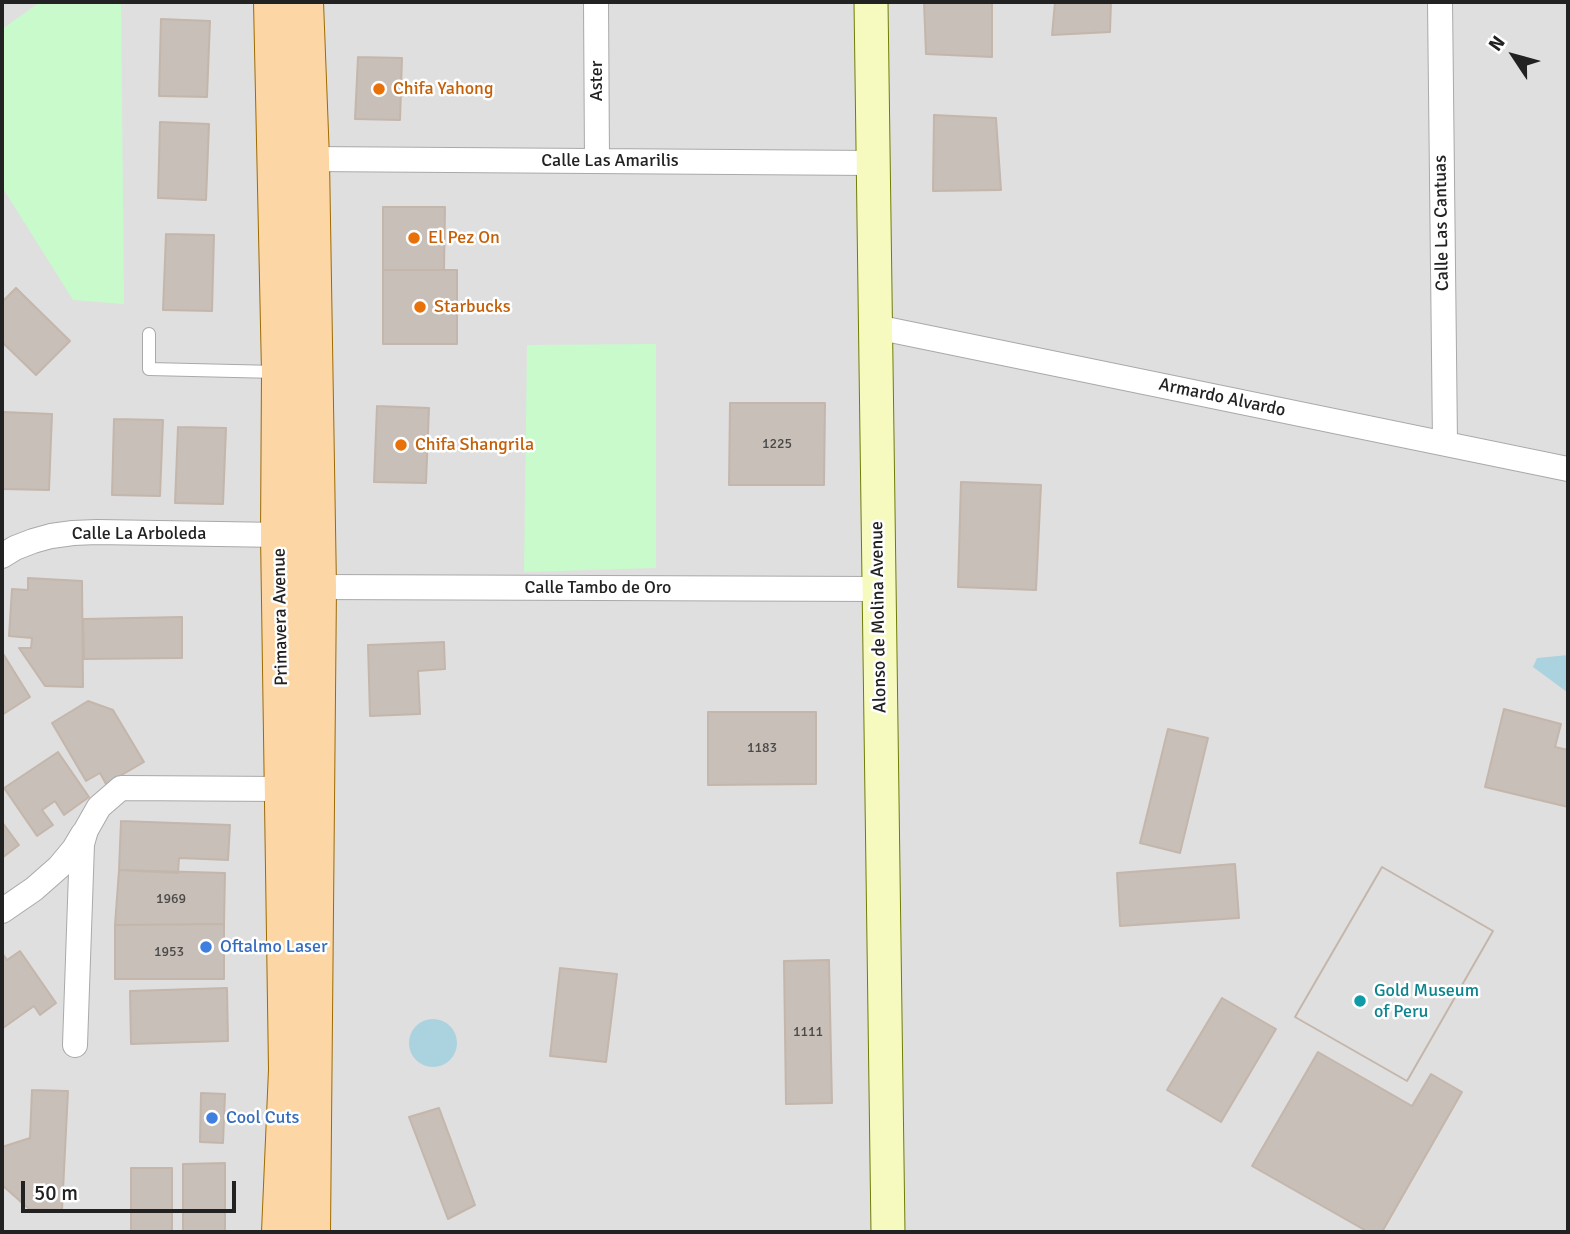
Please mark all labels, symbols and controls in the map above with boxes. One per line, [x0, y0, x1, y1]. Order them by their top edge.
north arrow [1479, 21, 1549, 91]
text: N [1483, 31, 1511, 56]
street label: Aster [586, 61, 608, 101]
place label: Chifa Yahong [393, 78, 493, 100]
marker: Chifa Yahong [371, 81, 387, 97]
street label: Calle Las Amarilis [541, 150, 679, 172]
street label: Calle Las Cantuas [1430, 155, 1454, 291]
place label: El Pez On [428, 227, 500, 249]
marker: El Pez On [406, 230, 422, 246]
place label: Starbucks [434, 296, 511, 318]
marker: Starbucks [412, 299, 428, 315]
street label: Armardo Alvardo [1157, 374, 1287, 422]
place label: Chifa Shangrila [415, 434, 534, 456]
house number: 1225 [762, 436, 792, 452]
marker: Chifa Shangrila [393, 437, 409, 453]
street label: Alonso de Molina Avenue [867, 521, 891, 713]
street label: Calle La Arboleda [72, 523, 206, 545]
street label: Primavera Avenue [269, 548, 293, 686]
street label: Calle Tambo de Oro [525, 577, 671, 599]
house number: 1183 [747, 740, 777, 756]
house number: 1969 [156, 891, 186, 907]
place label: Oftalmo Laser [220, 936, 328, 958]
marker: Oftalmo Laser [198, 939, 214, 955]
house number: 1953 [154, 944, 184, 960]
place label: Gold Museum of Peru [1374, 980, 1479, 1023]
marker: Gold Museum of Peru [1352, 993, 1368, 1009]
house number: 1111 [793, 1024, 823, 1040]
place label: Cool Cuts [226, 1107, 299, 1129]
marker: Cool Cuts [204, 1110, 220, 1126]
scale bar [24, 1168, 240, 1212]
text: 50 m [34, 1180, 78, 1206]

